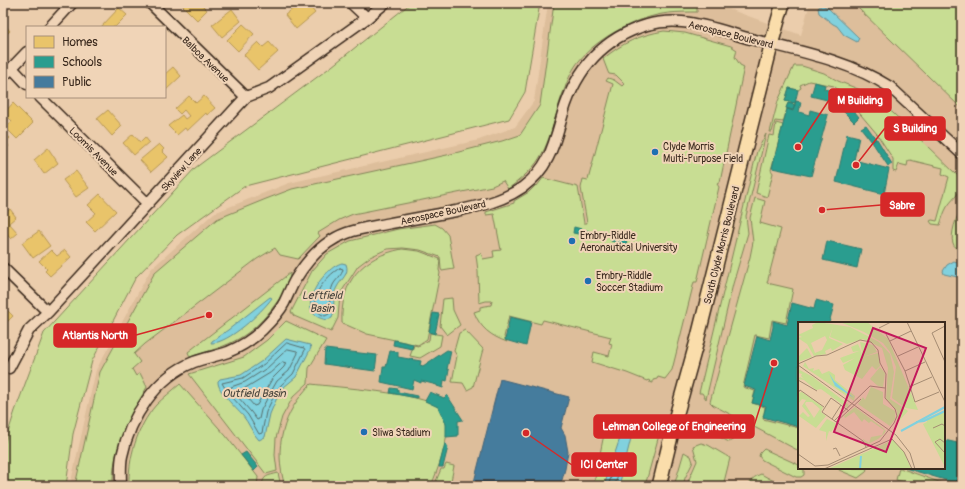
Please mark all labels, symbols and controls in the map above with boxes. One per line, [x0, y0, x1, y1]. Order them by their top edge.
street label: Aerospace Boulevard [687, 19, 774, 51]
legend [26, 26, 166, 98]
street label: Balboa Avenue [179, 34, 231, 85]
text: Homes [62, 35, 98, 50]
text: Schools [62, 55, 102, 70]
text: Public [62, 75, 92, 90]
callout: M Building [829, 89, 891, 112]
text: M Building [837, 94, 883, 107]
callout: S Building [885, 117, 945, 140]
text: S Building [893, 122, 938, 135]
street label: Loomis Avenue [66, 125, 120, 179]
place label: Clyde Morris Multi-Purpose Field [663, 141, 743, 165]
street label: Skyview Lane [159, 145, 205, 194]
marker: Clyde Morris Multi-Purpose Field [650, 147, 660, 157]
street label: South Clyde Morris Boulevard [702, 185, 742, 305]
callout: Sabre [881, 193, 924, 216]
street label: Aerospace Boulevard [399, 198, 487, 228]
text: Sabre [889, 199, 916, 212]
place label: Embry-Riddle Aeronautical University [580, 230, 678, 254]
marker: Embry-Riddle Aeronautical University [567, 236, 577, 246]
place label: Embry-Riddle Soccer Stadium [596, 270, 663, 294]
marker: Embry-Riddle Soccer Stadium [583, 276, 593, 286]
water label: Leftfield Basin [302, 289, 344, 315]
inset map [798, 322, 945, 469]
callout: Atlantis North [54, 324, 136, 347]
text: Atlantis North [62, 329, 128, 342]
water label: Outfield Basin [222, 387, 287, 400]
callout: Lehman College of Engineering [594, 415, 754, 438]
text: Lehman College of Engineering [602, 420, 746, 433]
marker: Sliwa Stadium [359, 427, 369, 437]
place label: Sliwa Stadium [372, 427, 430, 439]
callout: ICI Center [572, 453, 636, 476]
text: ICI Center [580, 458, 629, 471]

